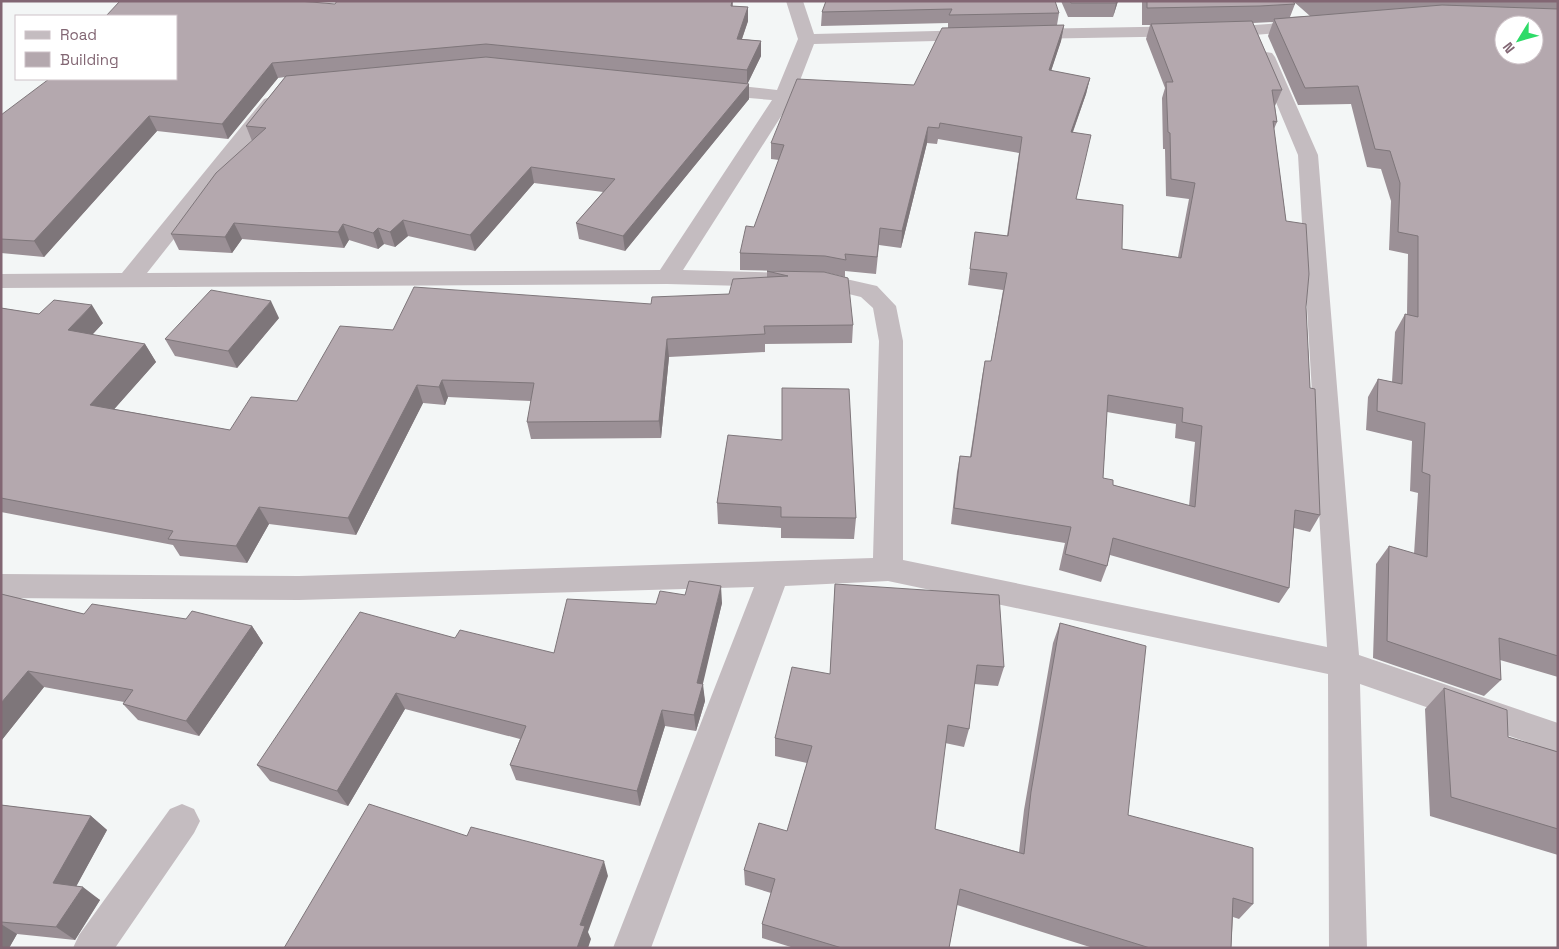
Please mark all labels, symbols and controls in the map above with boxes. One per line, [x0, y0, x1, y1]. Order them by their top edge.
legend [15, 15, 178, 80]
north arrow [1494, 15, 1544, 65]
text: Road [60, 25, 97, 44]
text: N [1499, 39, 1519, 57]
text: Building [60, 50, 119, 69]

